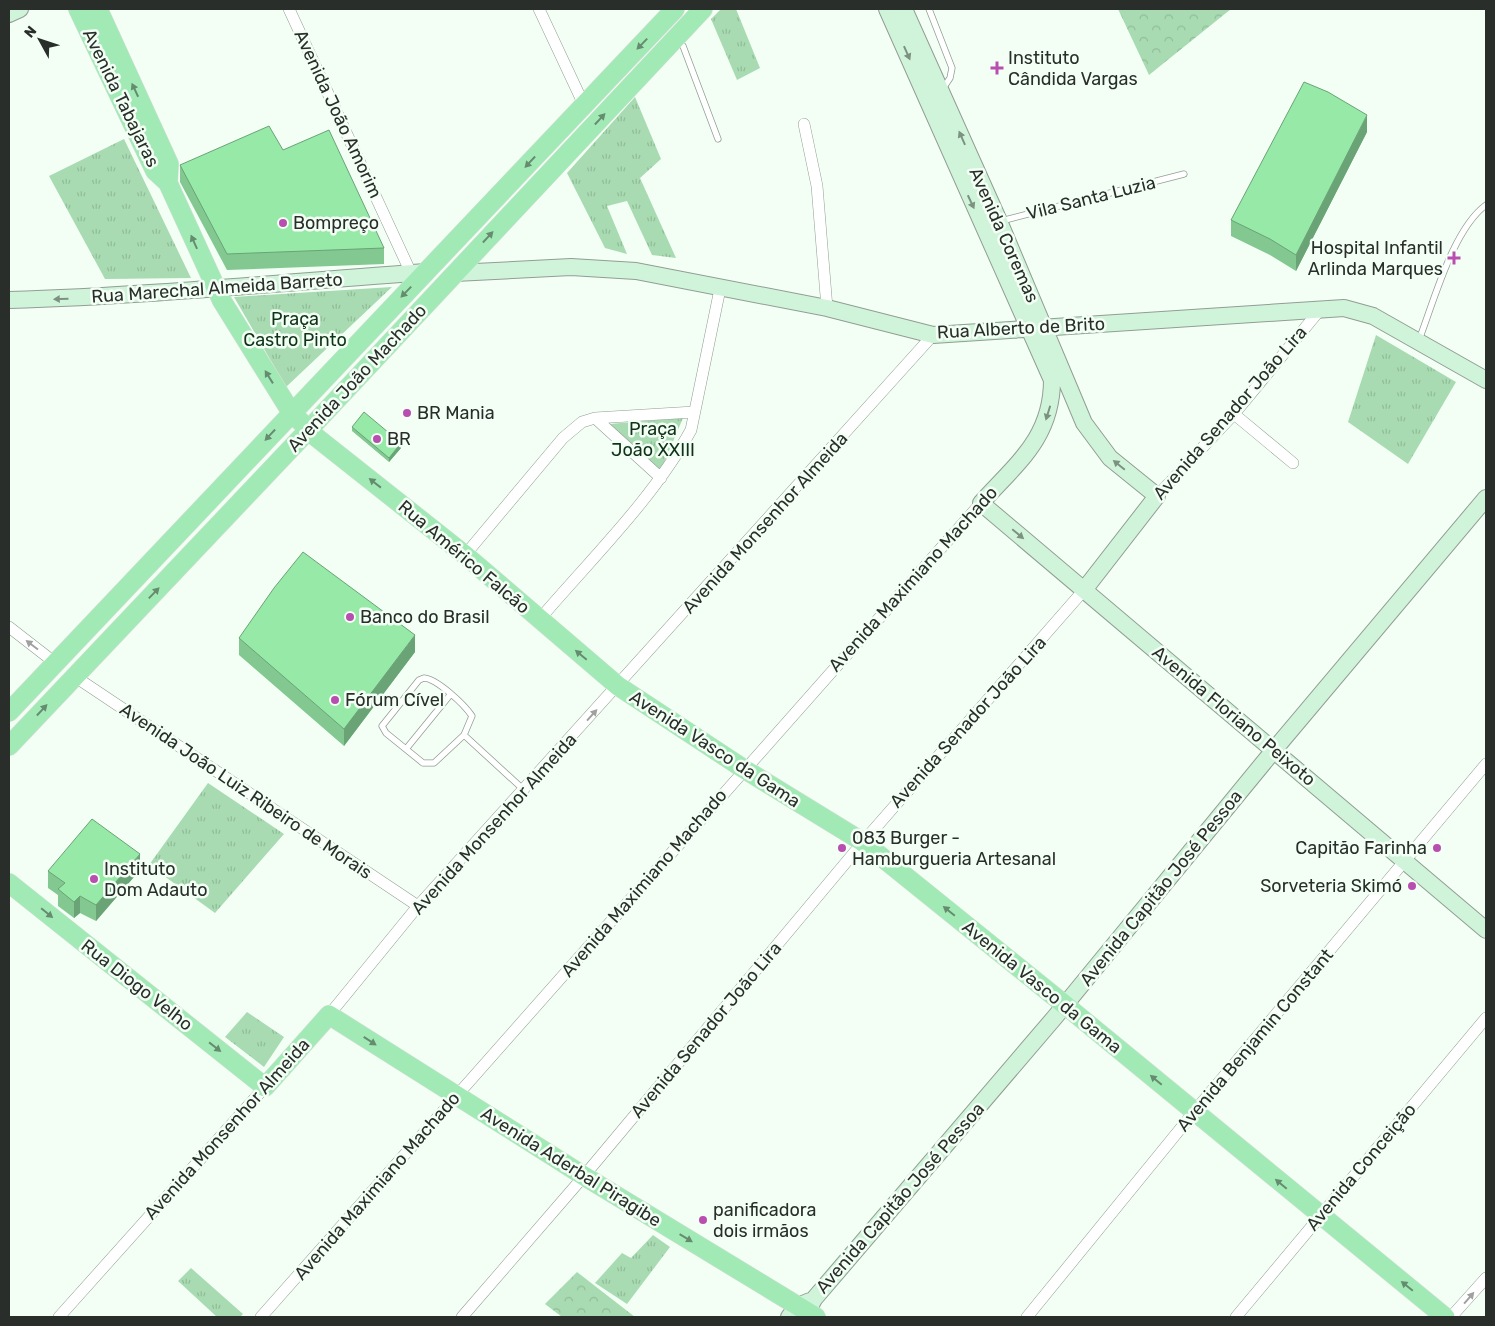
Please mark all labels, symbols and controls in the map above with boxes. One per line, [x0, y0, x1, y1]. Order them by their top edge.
north arrow [15, 15, 65, 65]
text: N [21, 23, 40, 41]
street label: Avenida Tabajaras [78, 25, 164, 171]
street label: Avenida João Amorim [289, 26, 387, 202]
one-way arrow [636, 38, 648, 50]
one-way arrow [903, 46, 911, 60]
place label: Instituto Cândida Vargas [1008, 47, 1138, 90]
marker: Instituto Cândida Vargas [990, 61, 1004, 75]
one-way arrow [131, 83, 139, 97]
one-way arrow [594, 113, 606, 125]
one-way arrow [957, 131, 965, 145]
one-way arrow [524, 155, 536, 167]
street label: Avenida Coremas [964, 164, 1044, 306]
street label: Vila Santa Luzia [1024, 171, 1158, 225]
one-way arrow [968, 195, 976, 209]
place label: Bompreço [293, 212, 379, 234]
marker: Bompreço [277, 217, 289, 229]
one-way arrow [482, 232, 494, 244]
one-way arrow [190, 235, 198, 249]
place label: Hospital Infantil Arlinda Marques [1308, 237, 1443, 280]
marker: Hospital Infantil Arlinda Marques [1447, 251, 1461, 265]
street label: Rua Marechal Almeida Barreto [91, 268, 343, 308]
one-way arrow [400, 286, 412, 298]
one-way arrow [52, 295, 68, 303]
street label: Avenida João Machado [283, 300, 431, 456]
park label: Praça Castro Pinto [243, 308, 347, 351]
street label: Rua Alberto de Brito [936, 313, 1106, 343]
street label: Avenida Senador João Lira [1149, 322, 1311, 504]
one-way arrow [264, 371, 273, 384]
place label: BR Mania [417, 402, 495, 424]
one-way arrow [1044, 406, 1052, 421]
marker: BR Mania [401, 407, 413, 419]
park label: Praça João XXIII [611, 418, 695, 461]
place label: BR [387, 428, 411, 450]
street label: Avenida Monsenhor Almeida [678, 428, 852, 618]
one-way arrow [264, 429, 276, 441]
marker: BR [371, 433, 383, 445]
one-way arrow [1113, 460, 1126, 471]
one-way arrow [369, 478, 382, 489]
street label: Avenida Maximiano Machado [824, 482, 1002, 676]
street label: Rua Américo Falcão [394, 496, 534, 618]
one-way arrow [1011, 529, 1024, 540]
one-way arrow [148, 587, 160, 599]
place label: Banco do Brasil [360, 606, 490, 628]
marker: Banco do Brasil [344, 611, 356, 623]
street label: Avenida Senador João Lira [885, 632, 1051, 812]
one-way arrow [25, 640, 39, 650]
street label: Avenida Floriano Peixoto [1148, 641, 1320, 791]
one-way arrow [574, 649, 587, 660]
street label: Avenida Vasco da Gama [626, 686, 804, 812]
place label: Fórum Cível [345, 689, 444, 711]
marker: Fórum Cível [329, 694, 341, 706]
street label: Avenida João Luiz Ribeiro de Morais [116, 698, 376, 884]
one-way arrow [36, 705, 48, 717]
one-way arrow [586, 709, 598, 721]
street label: Avenida Monsenhor Almeida [407, 729, 581, 919]
street label: Avenida Maximiano Machado [556, 785, 732, 981]
street label: Avenida Capitão José Pessoa [1075, 786, 1247, 990]
place label: 083 Burger - Hamburgueria Artesanal [852, 827, 1056, 870]
place label: Capitão Farinha [1295, 837, 1427, 859]
marker: 083 Burger - Hamburgueria Artesanal [836, 842, 848, 854]
marker: Capitão Farinha [1431, 842, 1443, 854]
place label: Instituto Dom Adauto [104, 858, 207, 901]
marker: Instituto Dom Adauto [88, 873, 100, 885]
place label: Sorveteria Skimó [1260, 875, 1402, 897]
marker: Sorveteria Skimó [1406, 880, 1418, 892]
one-way arrow [943, 905, 956, 916]
one-way arrow [40, 908, 54, 918]
street label: Avenida Vasco da Gama [958, 916, 1126, 1058]
street label: Rua Diogo Velho [77, 935, 197, 1035]
street label: Avenida Senador João Lira [626, 937, 786, 1123]
street label: Avenida Benjamin Constant [1172, 944, 1338, 1136]
street label: Avenida Monsenhor Almeida [140, 1034, 314, 1224]
one-way arrow [363, 1036, 376, 1046]
one-way arrow [208, 1041, 221, 1052]
one-way arrow [1150, 1075, 1162, 1086]
street label: Avenida Maximiano Machado [289, 1088, 465, 1284]
street label: Avenida Capitão José Pessoa [811, 1098, 989, 1298]
street label: Avenida Conceição [1301, 1099, 1421, 1235]
street label: Avenida Aderbal Piragibe [477, 1102, 665, 1232]
one-way arrow [1275, 1178, 1288, 1189]
place label: panificadora dois irmãos [713, 1199, 816, 1242]
marker: panificadora dois irmãos [697, 1214, 709, 1226]
one-way arrow [680, 1233, 693, 1242]
one-way arrow [1401, 1281, 1414, 1292]
one-way arrow [1463, 1292, 1475, 1304]

